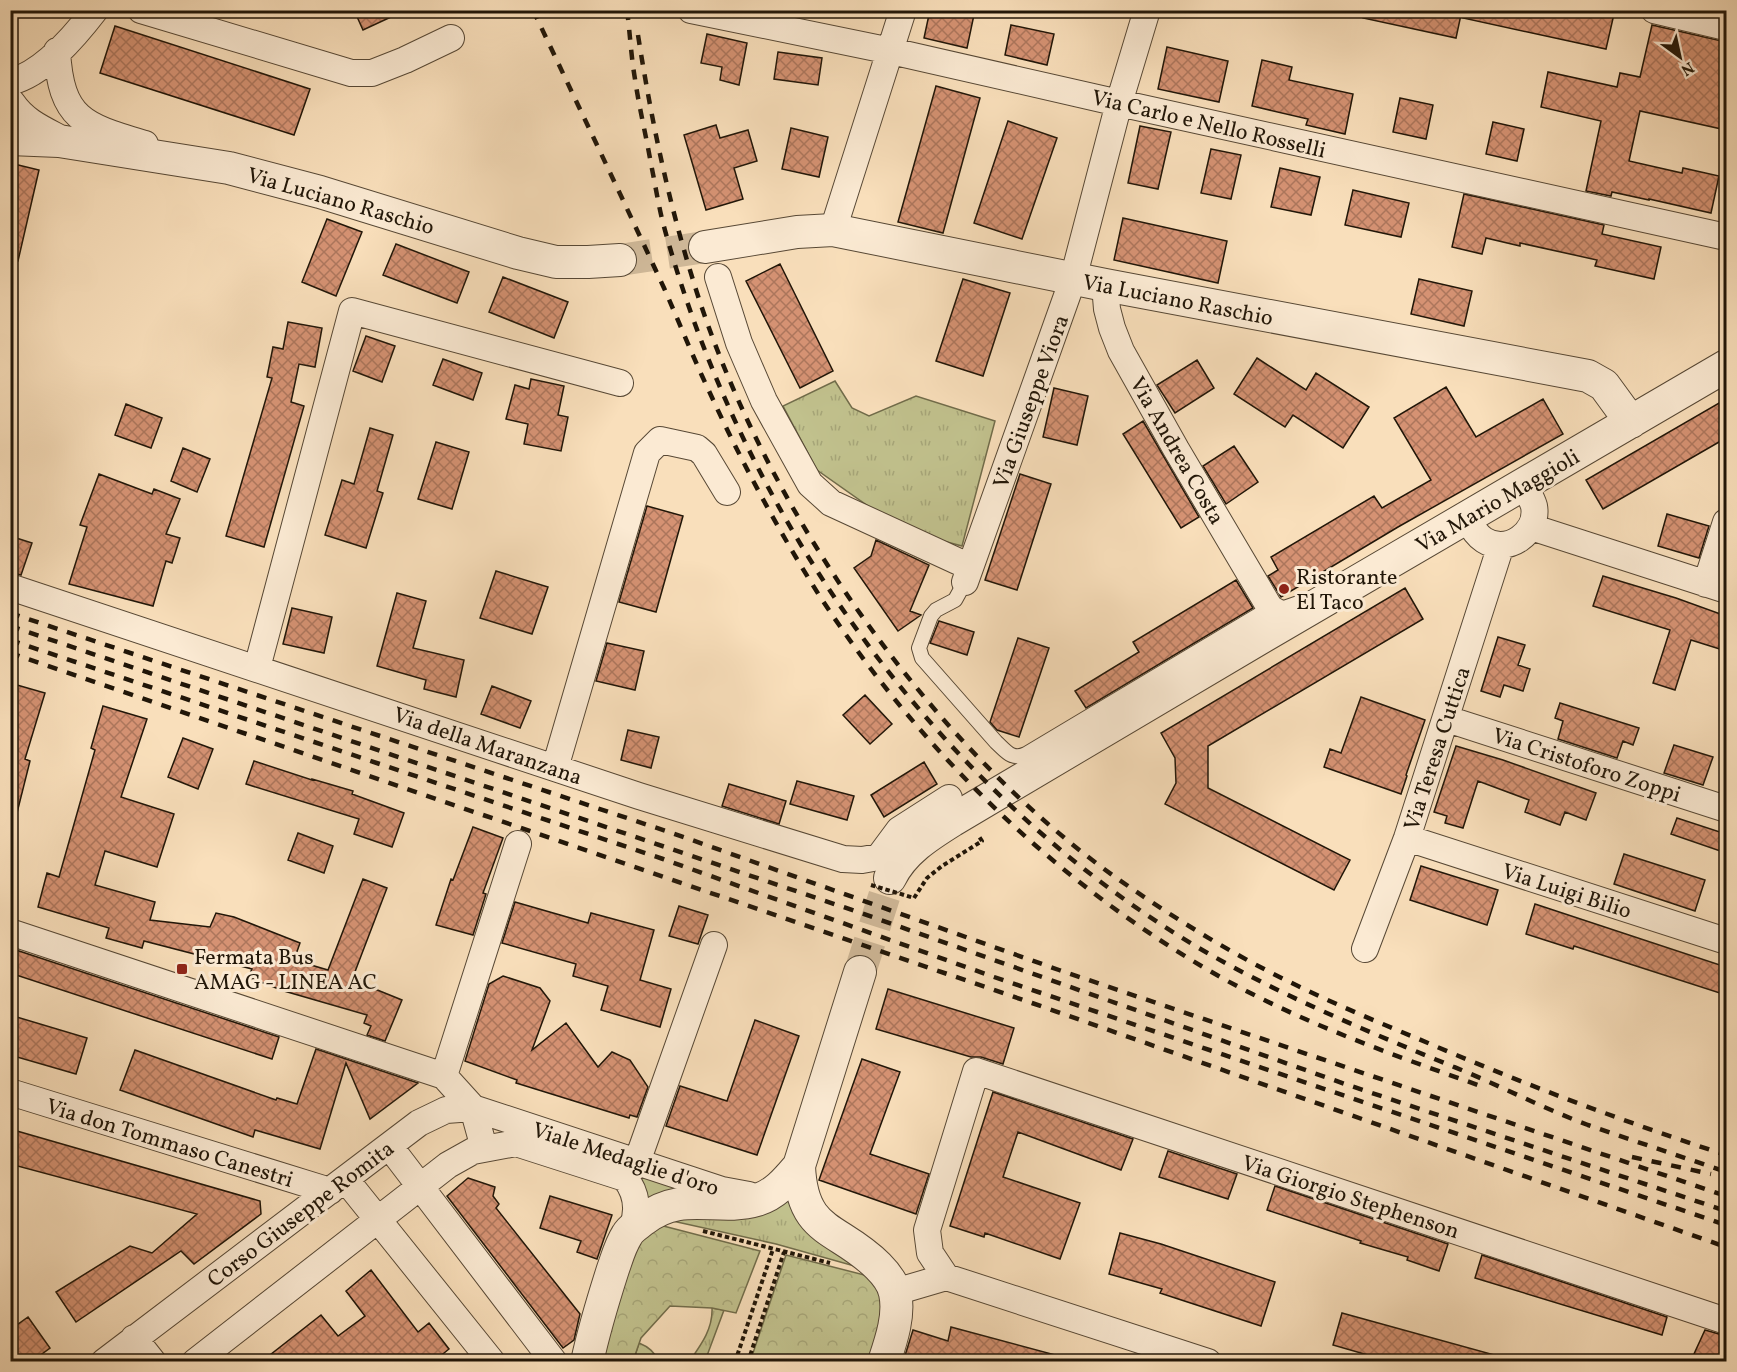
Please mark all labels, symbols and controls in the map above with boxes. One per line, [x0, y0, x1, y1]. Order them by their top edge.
north arrow [1650, 27, 1710, 87]
text: N [1676, 56, 1698, 80]
street label: Via Carlo e Nello Rosselli [1088, 83, 1329, 167]
street label: Via Luciano Raschio [243, 161, 438, 244]
street label: Via Luciano Raschio [1080, 268, 1275, 335]
street label: Via Giuseppe Viora [987, 311, 1078, 493]
street label: Via Andrea Costa [1121, 372, 1231, 531]
street label: Via Mario Maggioli [1411, 443, 1586, 562]
place label: Ristorante El Taco [1296, 563, 1398, 619]
marker: Ristorante El Taco [1277, 582, 1291, 596]
street label: Via Teresa Cuttica [1397, 663, 1480, 835]
street label: Via della Maranzana [388, 700, 586, 794]
street label: Via Cristoforo Zoppi [1488, 721, 1685, 812]
street label: Via Luigi Bilio [1497, 857, 1635, 928]
place label: Fermata Bus AMAG - LINEA AC [194, 943, 377, 999]
marker: Fermata Bus AMAG - LINEA AC [175, 962, 189, 976]
street label: Via don Tommaso Canestri [42, 1092, 297, 1197]
street label: Viale Medaglie d'oro [528, 1116, 723, 1205]
street label: Corso Giuseppe Romita [202, 1134, 401, 1296]
street label: Via Giorgio Stephenson [1238, 1149, 1463, 1248]

